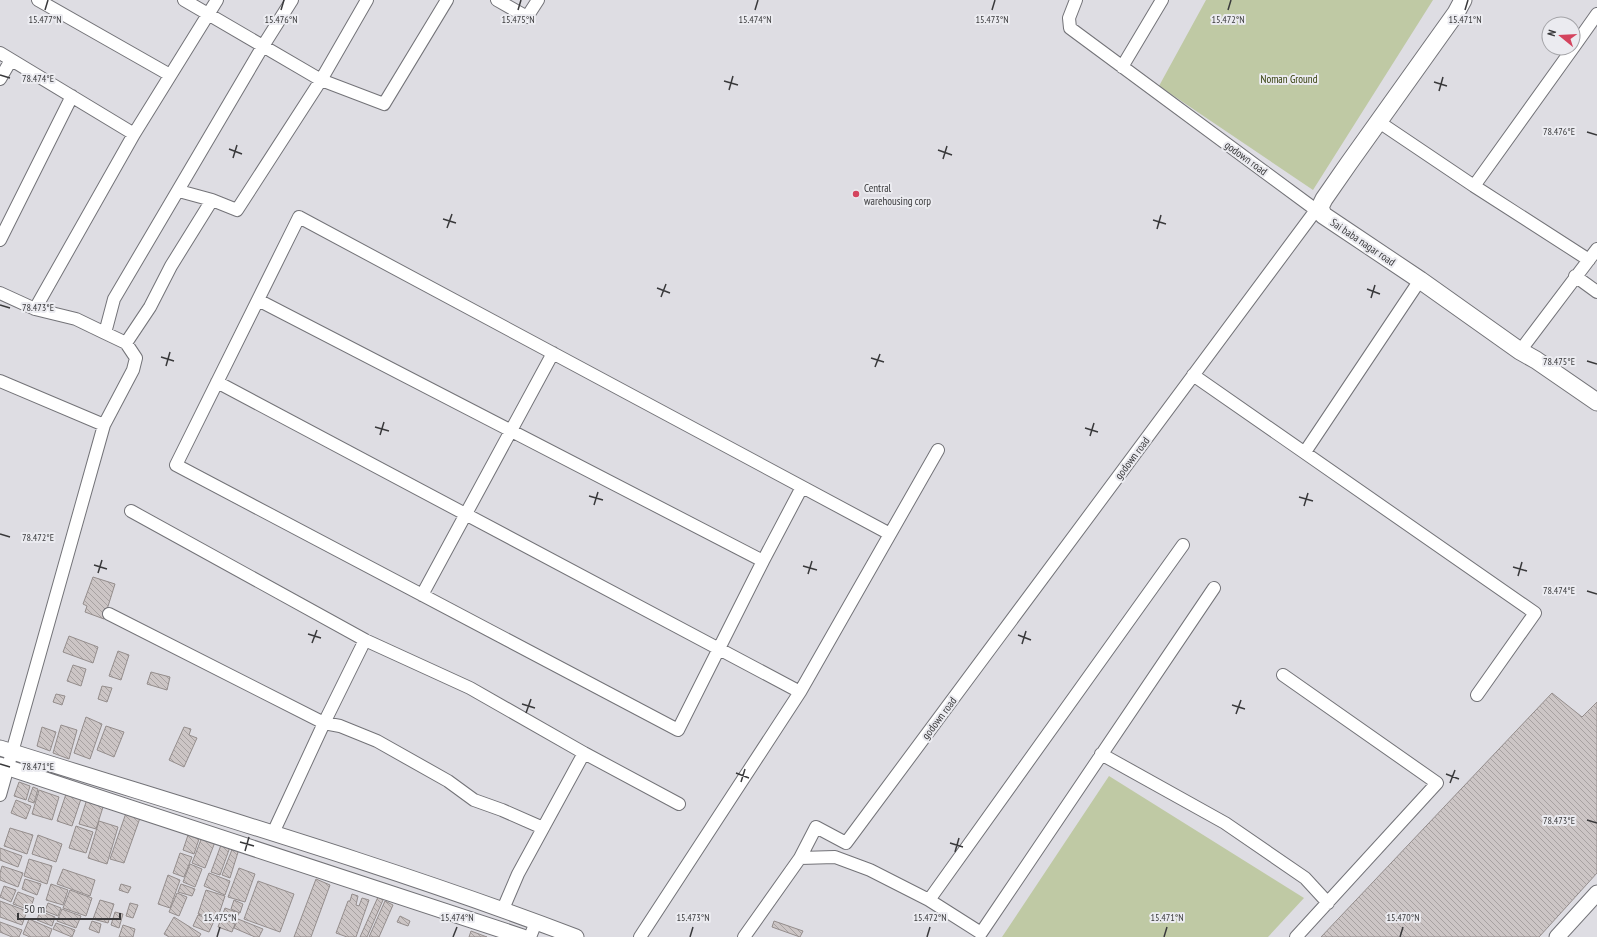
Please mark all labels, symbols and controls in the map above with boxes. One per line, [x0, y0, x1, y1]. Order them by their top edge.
text: 15.477°N [28, 13, 62, 26]
text: 15.476°N [264, 13, 298, 26]
text: 15.475°N [501, 13, 535, 26]
text: 15.474°N [738, 13, 772, 26]
text: 15.473°N [975, 13, 1009, 26]
text: 15.472°N [1211, 13, 1245, 26]
text: 15.471°N [1448, 13, 1482, 26]
north arrow [1541, 16, 1581, 56]
text: N [1544, 28, 1559, 38]
text: 78.474°E [22, 72, 54, 85]
park label: Noman Ground [1261, 72, 1318, 86]
text: 78.476°E [1543, 125, 1575, 138]
street label: godown road [1222, 138, 1270, 178]
place label: Central warehousing corp [864, 181, 931, 208]
marker: Central warehousing corp [851, 189, 861, 199]
street label: Sai baba nagar road [1328, 215, 1398, 269]
text: 78.473°E [22, 301, 54, 314]
text: 78.475°E [1543, 355, 1575, 368]
street label: godown road [1112, 434, 1153, 482]
text: 78.472°E [22, 531, 54, 544]
text: 78.474°E [1543, 584, 1575, 597]
street label: godown road [919, 694, 960, 742]
text: 78.471°E [22, 760, 54, 773]
text: 78.473°E [1543, 814, 1575, 827]
scale bar [18, 895, 120, 921]
text: 50 m [24, 901, 45, 916]
text: 15.475°N [203, 911, 237, 924]
text: 15.474°N [440, 911, 474, 924]
text: 15.473°N [676, 911, 710, 924]
text: 15.472°N [913, 911, 947, 924]
text: 15.471°N [1150, 911, 1184, 924]
text: 15.470°N [1386, 911, 1420, 924]

